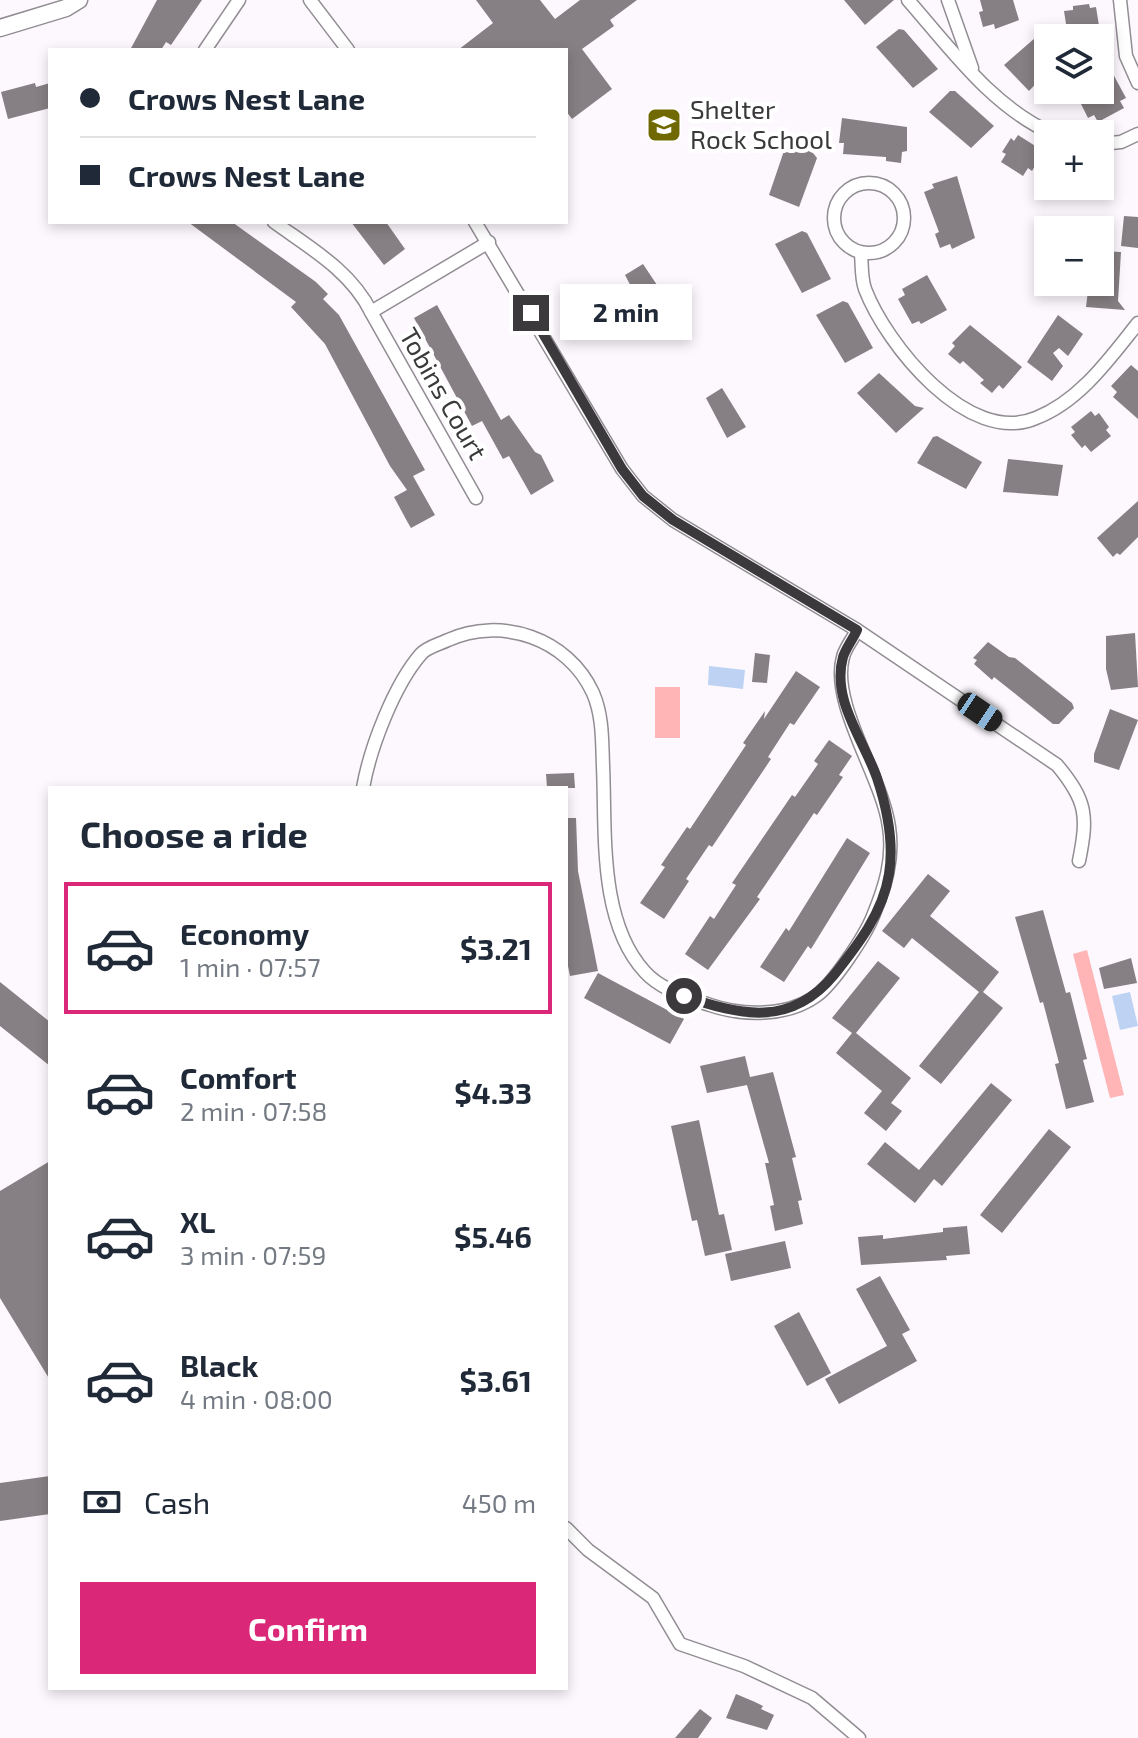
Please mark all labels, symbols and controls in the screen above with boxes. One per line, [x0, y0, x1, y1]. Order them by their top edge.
map controls [1034, 24, 1114, 296]
button: layers [1034, 24, 1114, 104]
text: Crows Nest Lane [128, 80, 365, 116]
place label: Shelter Rock School [690, 93, 832, 154]
school or university icon: Shelter Rock School [645, 106, 683, 144]
button: + [1034, 120, 1114, 200]
text: Crows Nest Lane [128, 157, 365, 193]
button: − [1034, 216, 1114, 296]
callout: 2 min [559, 285, 691, 341]
route end [513, 295, 549, 331]
text: 2 min [593, 296, 659, 327]
street label: Tobins Court [394, 322, 495, 465]
car [953, 689, 1007, 735]
text: Choose a ride [80, 812, 308, 855]
icon: car [84, 912, 156, 984]
text: Economy [180, 915, 309, 951]
text: $3.21 [460, 930, 532, 966]
text: 1 min · 07:57 [180, 951, 321, 982]
route start [666, 978, 702, 1014]
icon: car [84, 1056, 156, 1128]
text: Comfort [180, 1059, 297, 1095]
text: $4.33 [454, 1074, 532, 1110]
text: 2 min · 07:58 [180, 1095, 327, 1126]
icon: car [84, 1200, 156, 1272]
text: XL [180, 1203, 215, 1239]
text: $5.46 [454, 1218, 532, 1254]
text: 3 min · 07:59 [180, 1239, 326, 1270]
icon: car [84, 1344, 156, 1416]
text: Black [180, 1347, 258, 1383]
text: $3.61 [460, 1362, 532, 1398]
text: 4 min · 08:00 [180, 1383, 333, 1414]
icon: cash [80, 1480, 124, 1524]
text: Cash [144, 1484, 210, 1520]
text: 450 m [462, 1487, 536, 1518]
button: Confirm [80, 1582, 536, 1674]

